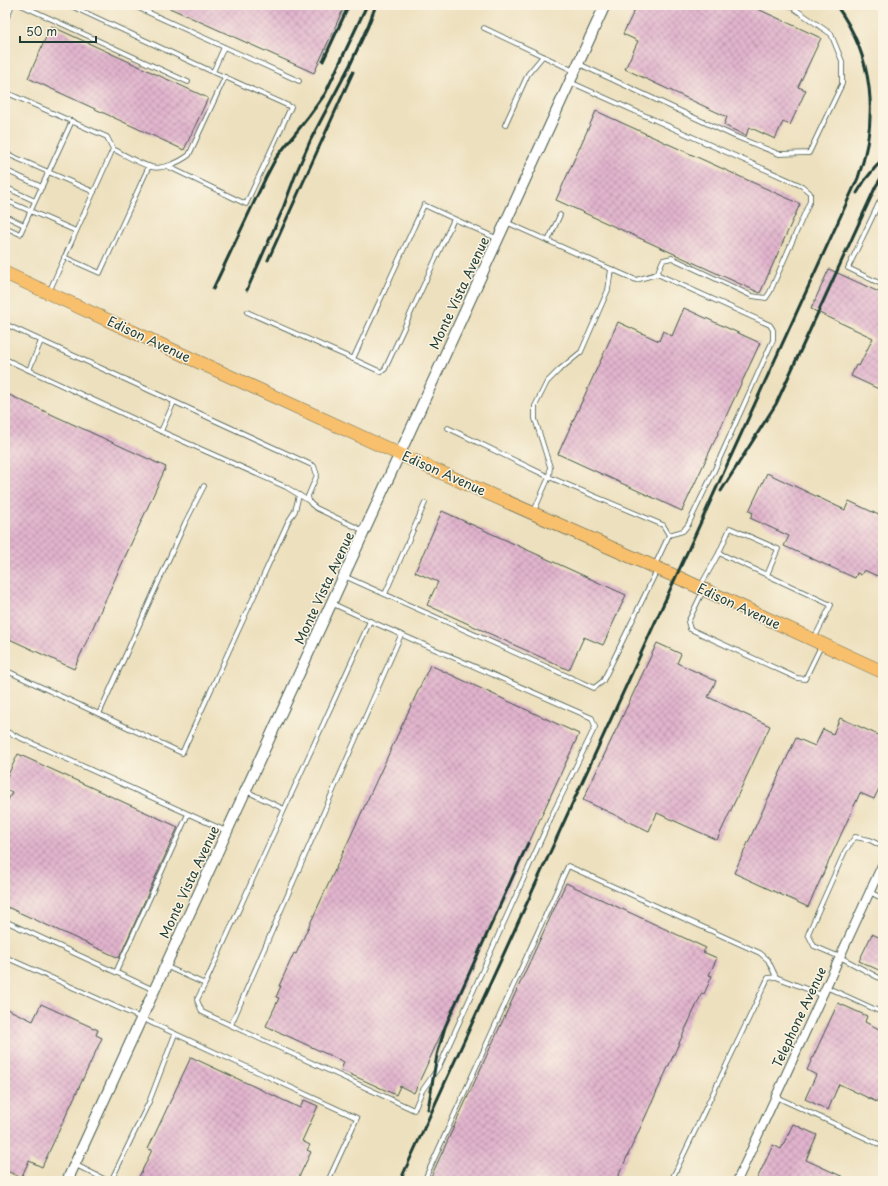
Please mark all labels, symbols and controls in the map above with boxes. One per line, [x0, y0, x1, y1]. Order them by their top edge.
scale bar [20, 18, 96, 44]
text: 50 m [26, 22, 57, 40]
street label: Monte Vista Avenue [424, 233, 493, 352]
street label: Edison Avenue [105, 311, 194, 366]
street label: Edison Avenue [399, 446, 489, 499]
street label: Monte Vista Avenue [289, 528, 358, 647]
street label: Edison Avenue [695, 578, 784, 633]
street label: Monte Vista Avenue [154, 822, 223, 941]
street label: Telephone Avenue [767, 963, 830, 1070]

